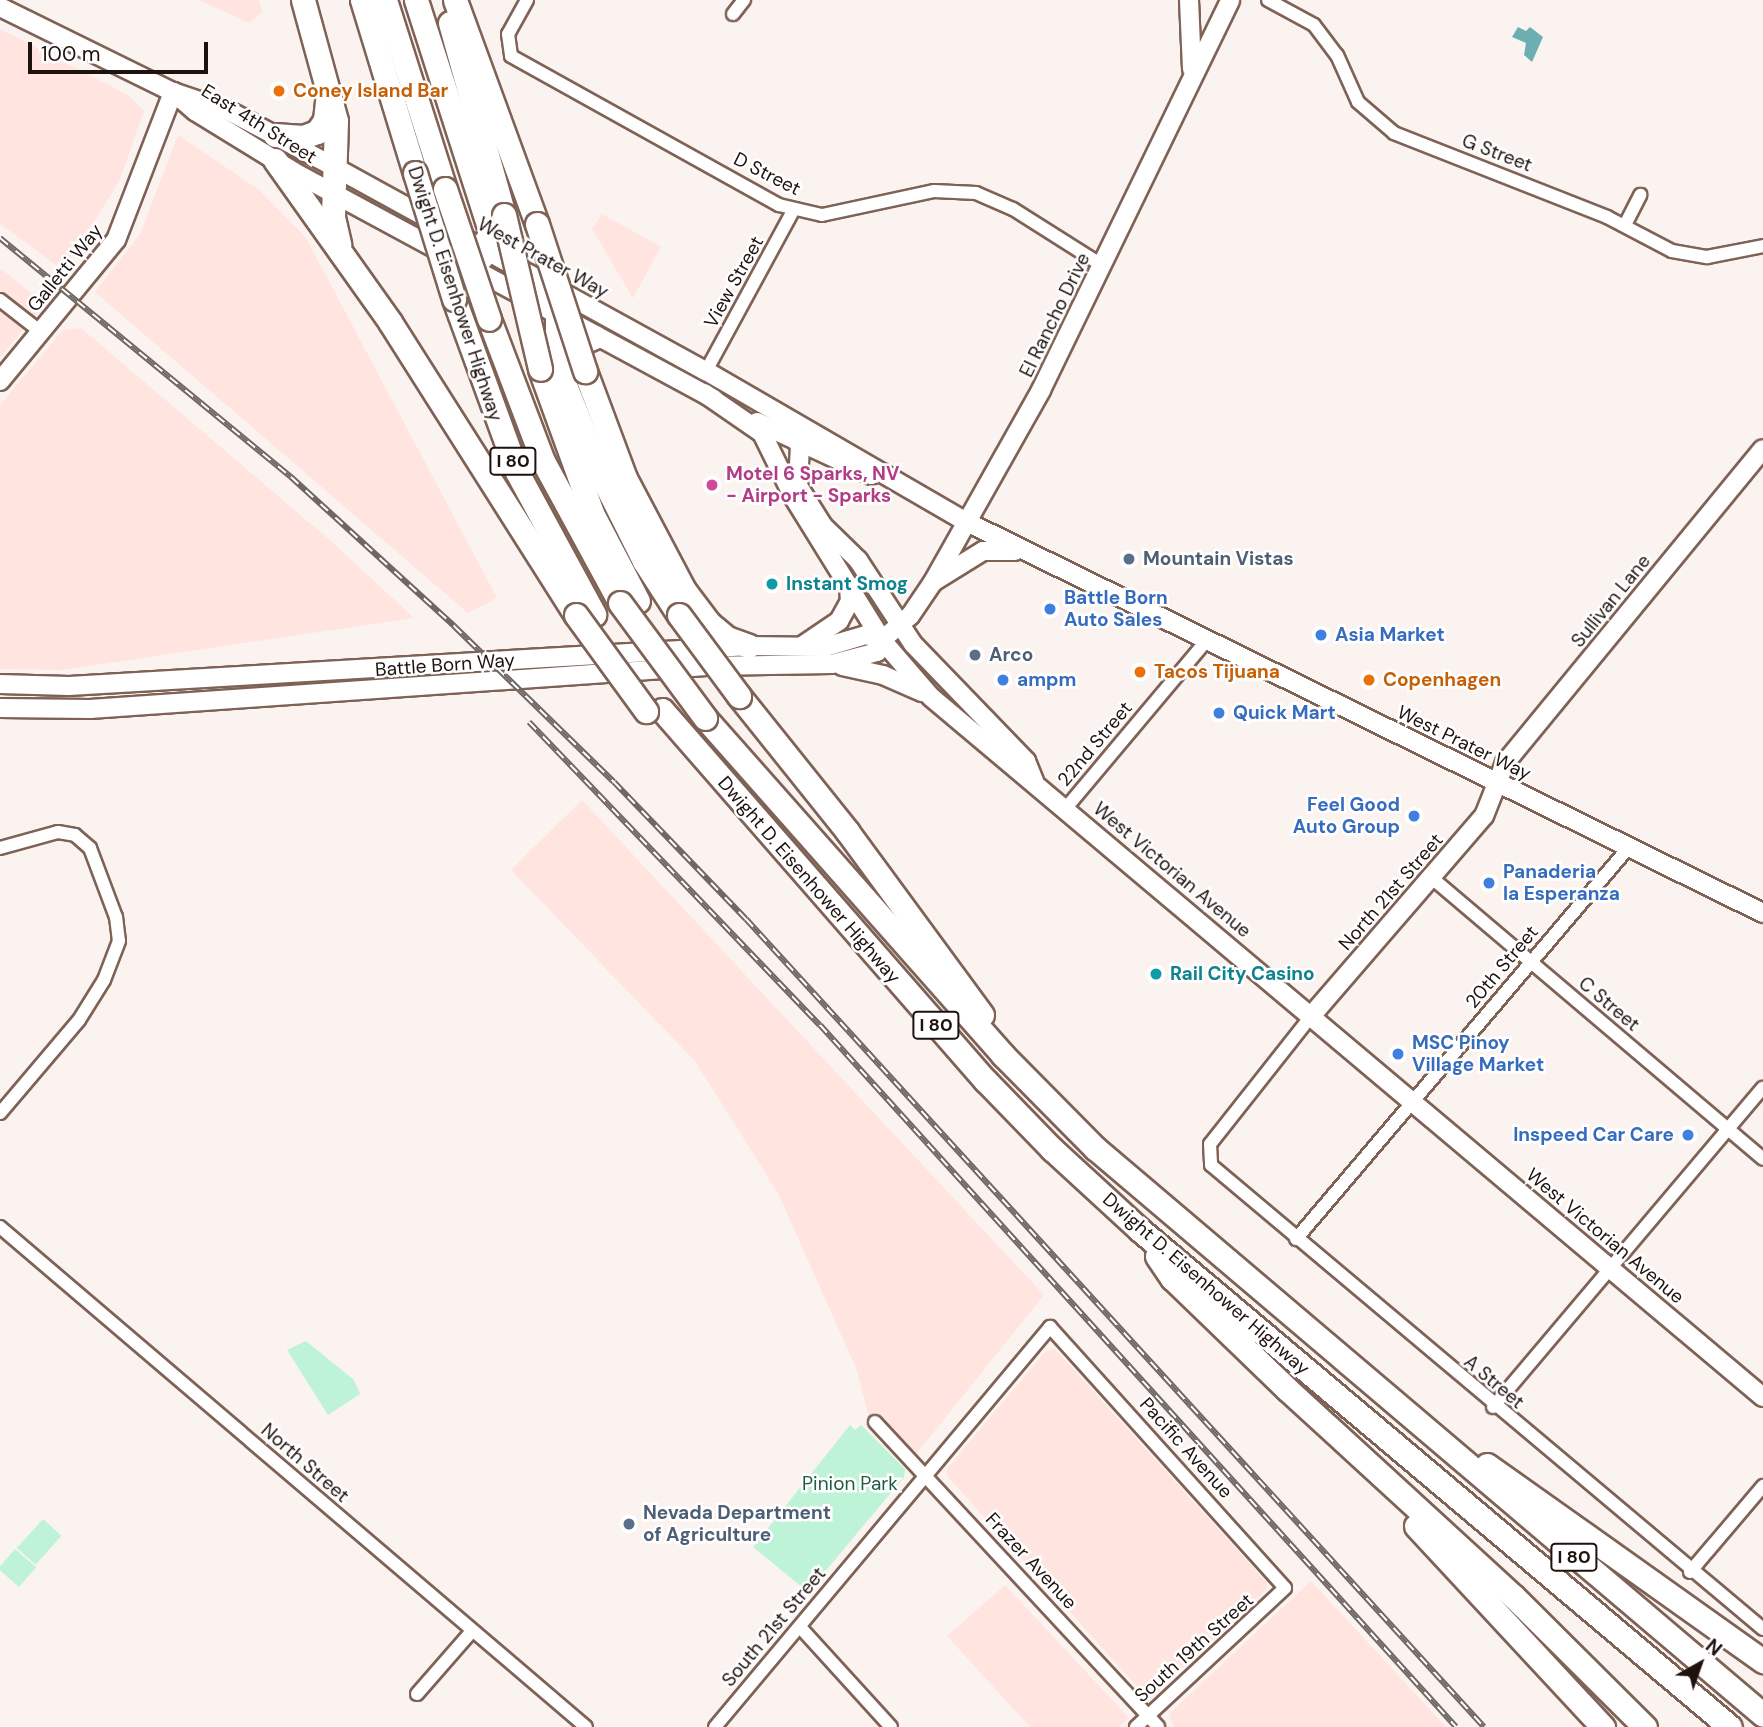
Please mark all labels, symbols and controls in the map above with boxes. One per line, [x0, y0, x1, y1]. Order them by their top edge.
scale bar [32, 28, 212, 72]
text: 100 m [41, 40, 101, 68]
street label: East 4th Street [197, 79, 321, 169]
place label: Coney Island Bar [293, 80, 448, 102]
marker: Coney Island Bar [271, 83, 287, 99]
street label: G Street [1459, 129, 1535, 177]
street label: D Street [730, 148, 804, 200]
street label: Dwight D. Eisenhower Highway [403, 164, 507, 424]
street label: West Prater Way [474, 213, 612, 303]
street label: Galletti Way [23, 220, 107, 316]
street label: View Street [700, 232, 768, 332]
street label: El Rancho Drive [1015, 249, 1095, 381]
road number: I 80 [489, 447, 538, 476]
place label: Motel 6 Sparks, NV - Airport - Sparks [726, 463, 899, 507]
marker: Motel 6 Sparks, NV - Airport - Sparks [704, 477, 720, 493]
place label: Mountain Vistas [1143, 548, 1294, 570]
street label: Sullivan Lane [1567, 550, 1655, 652]
marker: Mountain Vistas [1121, 551, 1137, 567]
place label: Instant Smog [786, 573, 908, 595]
marker: Instant Smog [764, 576, 780, 592]
place label: Battle Born Auto Sales [1064, 587, 1168, 631]
marker: Battle Born Auto Sales [1042, 601, 1058, 617]
place label: Asia Market [1335, 624, 1445, 646]
marker: Asia Market [1313, 627, 1329, 643]
place label: Arco [989, 644, 1033, 666]
marker: Arco [967, 647, 983, 663]
street label: Battle Born Way [374, 649, 516, 681]
place label: Tacos Tijuana [1154, 661, 1280, 683]
marker: Tacos Tijuana [1132, 664, 1148, 680]
place label: ampm [1017, 669, 1076, 691]
place label: Copenhagen [1383, 669, 1501, 691]
marker: ampm [995, 672, 1011, 688]
marker: Copenhagen [1361, 672, 1377, 688]
street label: 22nd Street [1053, 697, 1137, 791]
street label: West Prater Way [1393, 701, 1535, 785]
place label: Quick Mart [1233, 702, 1336, 724]
marker: Quick Mart [1211, 705, 1227, 721]
street label: Dwight D. Eisenhower Highway [713, 772, 905, 988]
place label: Feel Good Auto Group [1293, 794, 1400, 838]
street label: West Victorian Avenue [1089, 797, 1255, 943]
marker: Feel Good Auto Group [1406, 808, 1422, 824]
street label: North 21st Street [1334, 829, 1448, 955]
place label: Panaderia la Esperanza [1503, 861, 1620, 905]
marker: Panaderia la Esperanza [1481, 875, 1497, 891]
street label: 20th Street [1461, 921, 1543, 1013]
place label: Rail City Casino [1170, 963, 1315, 985]
marker: Rail City Casino [1148, 966, 1164, 982]
street label: C Street [1574, 972, 1644, 1036]
road number: I 80 [912, 1010, 960, 1040]
place label: MSC Pinoy Village Market [1412, 1032, 1544, 1076]
marker: MSC Pinoy Village Market [1390, 1046, 1406, 1062]
place label: Inspeed Car Care [1513, 1124, 1674, 1146]
marker: Inspeed Car Care [1680, 1127, 1696, 1143]
street label: West Victorian Avenue [1522, 1163, 1688, 1309]
street label: Dwight D. Eisenhower Highway [1098, 1188, 1314, 1380]
street label: A Street [1459, 1350, 1529, 1414]
street label: Pacific Avenue [1135, 1393, 1237, 1503]
street label: North Street [257, 1419, 353, 1507]
park label: Pinion Park [802, 1473, 898, 1495]
place label: Nevada Department of Agriculture [643, 1502, 831, 1546]
street label: Frazer Avenue [980, 1508, 1082, 1614]
marker: Nevada Department of Agriculture [621, 1516, 637, 1532]
road number: I 80 [1550, 1542, 1598, 1572]
street label: South 21st Street [717, 1563, 831, 1691]
street label: South 19th Street [1130, 1589, 1258, 1707]
north arrow [1665, 1629, 1735, 1699]
text: N [1700, 1633, 1727, 1662]

